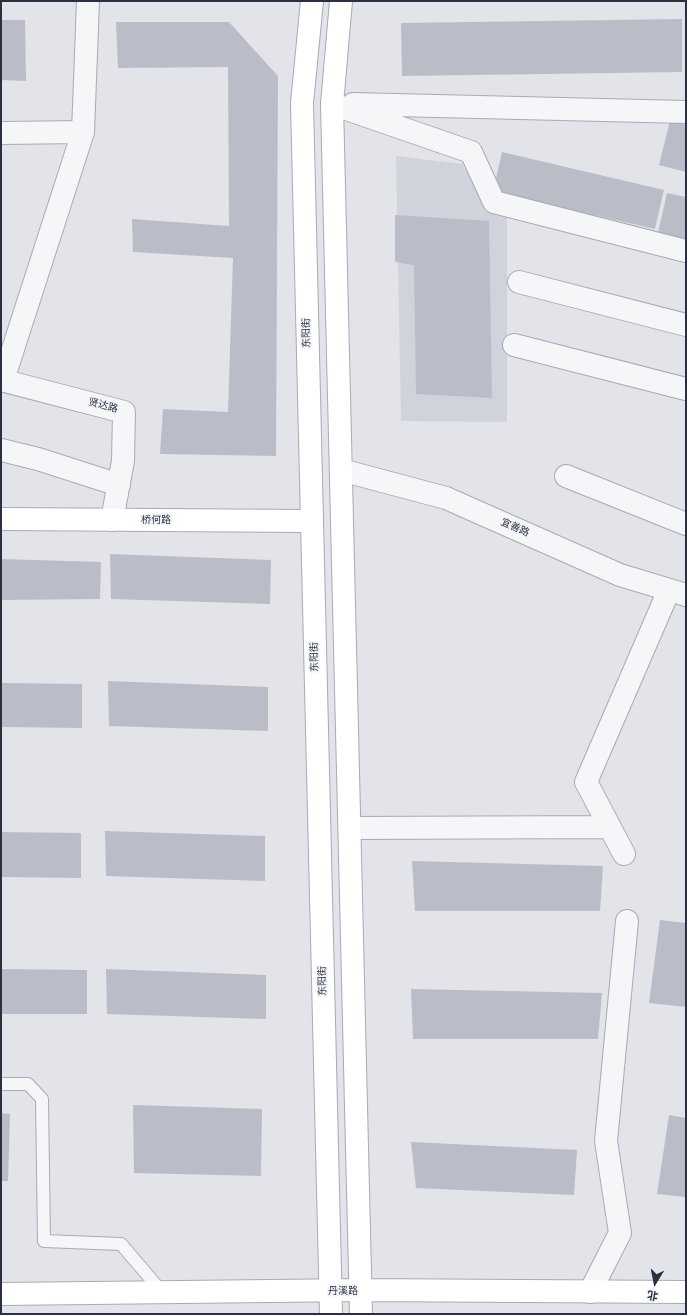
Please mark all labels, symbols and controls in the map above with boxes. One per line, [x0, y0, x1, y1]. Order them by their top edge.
street label: 东阳街 [301, 318, 313, 348]
street label: 贤达路 [87, 396, 119, 416]
street label: 桥何路 [141, 514, 171, 526]
street label: 宜善路 [499, 516, 531, 540]
street label: 东阳街 [309, 642, 321, 672]
street label: 东阳街 [317, 966, 329, 996]
north arrow [635, 1263, 675, 1303]
street label: 丹溪路 [328, 1285, 358, 1297]
text: 北 [646, 1288, 659, 1303]

